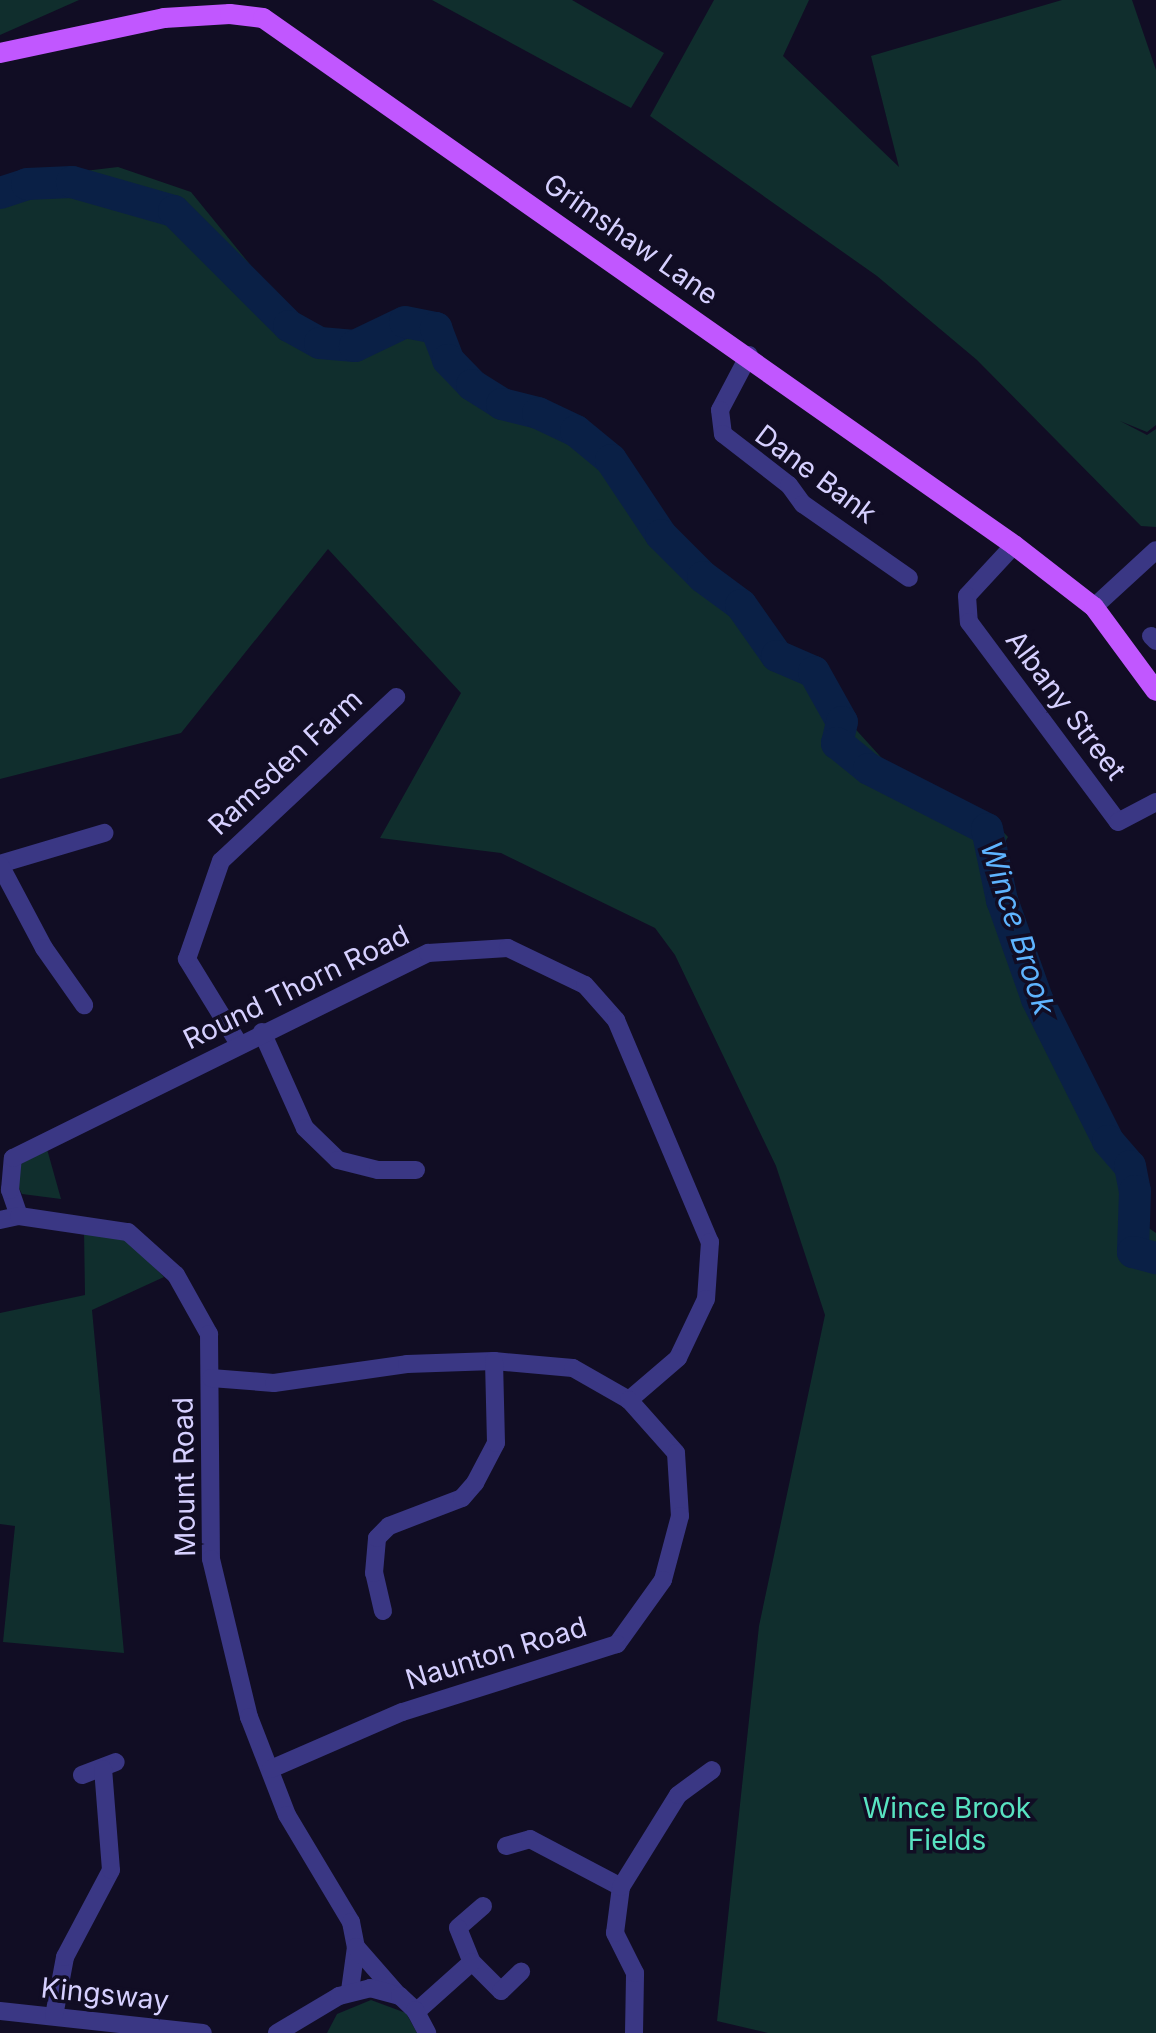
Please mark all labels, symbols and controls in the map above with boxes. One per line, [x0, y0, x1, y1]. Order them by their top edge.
street label: Grimshaw Lane [537, 166, 725, 312]
street label: Dane Bank [749, 418, 883, 530]
street label: Albany Street [999, 624, 1133, 786]
street label: Ramsden Farm [201, 682, 369, 842]
water label: Wince Brook [973, 837, 1063, 1019]
street label: Round Thorn Road [178, 918, 414, 1056]
street label: Mount Road [166, 1397, 202, 1557]
street label: Naunton Road [401, 1610, 591, 1696]
park label: Wince Brook Fields [863, 1791, 1031, 1857]
street label: Kingsway [39, 1971, 171, 2017]

